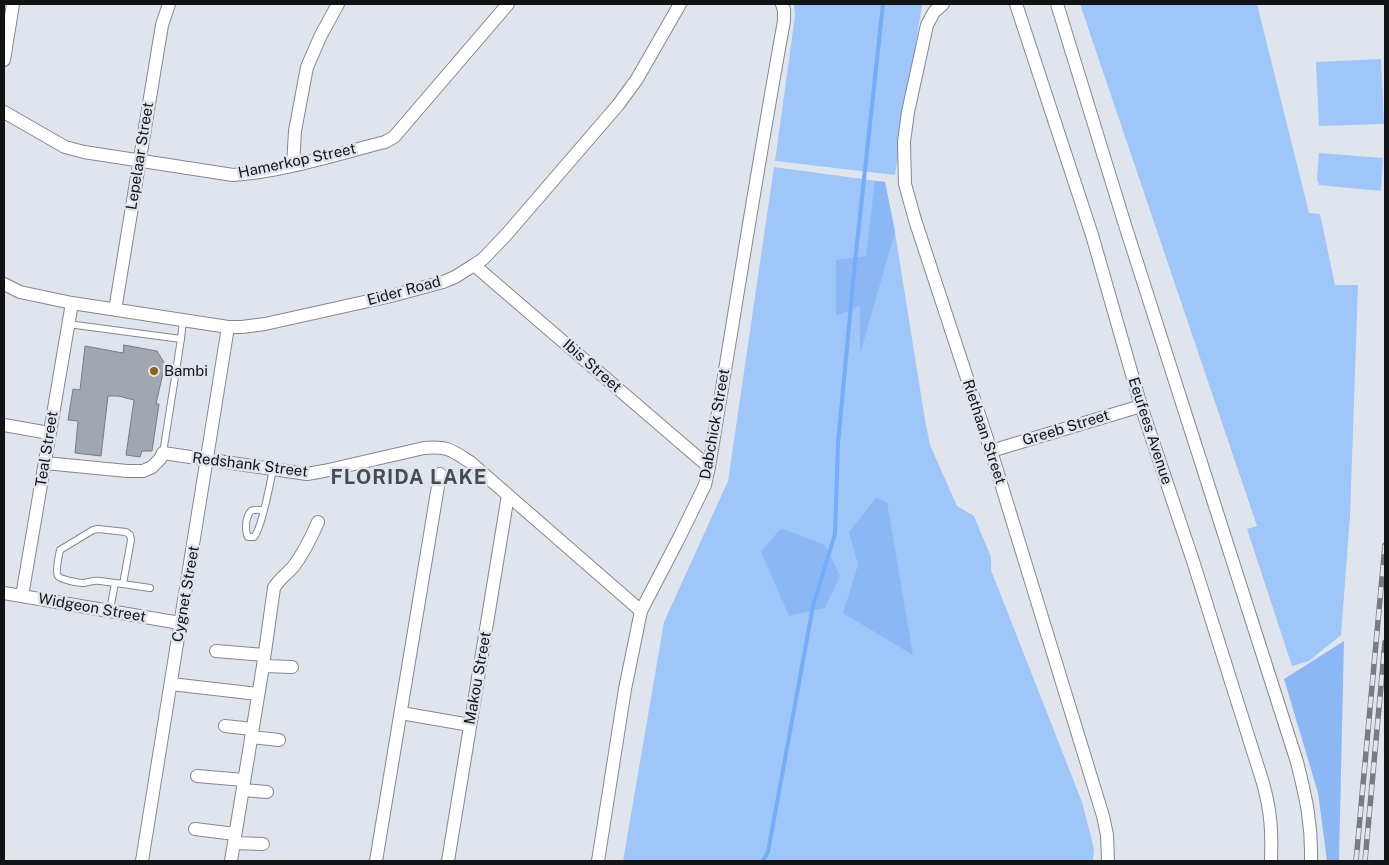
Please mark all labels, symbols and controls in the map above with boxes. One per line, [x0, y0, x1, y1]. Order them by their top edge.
street label: Lepelaar Street [123, 101, 157, 211]
street label: Hamerkop Street [236, 140, 358, 182]
street label: Eider Road [365, 273, 443, 309]
street label: Ibis Street [559, 336, 625, 396]
place label: Bambi [164, 362, 208, 380]
marker: Bambi [148, 365, 160, 377]
street label: Dabchick Street [696, 367, 734, 481]
street label: Eeufees Avenue [1124, 375, 1176, 487]
street label: Riethaan Street [959, 377, 1009, 487]
street label: Greeb Street [1020, 406, 1112, 450]
street label: Teal Street [32, 410, 62, 488]
street label: Redshank Street [191, 449, 309, 481]
district label: FLORIDA LAKE [329, 466, 489, 490]
street label: Cygnet Street [169, 544, 203, 644]
street label: Widgeon Street [37, 590, 147, 626]
street label: Makou Street [461, 630, 495, 726]

